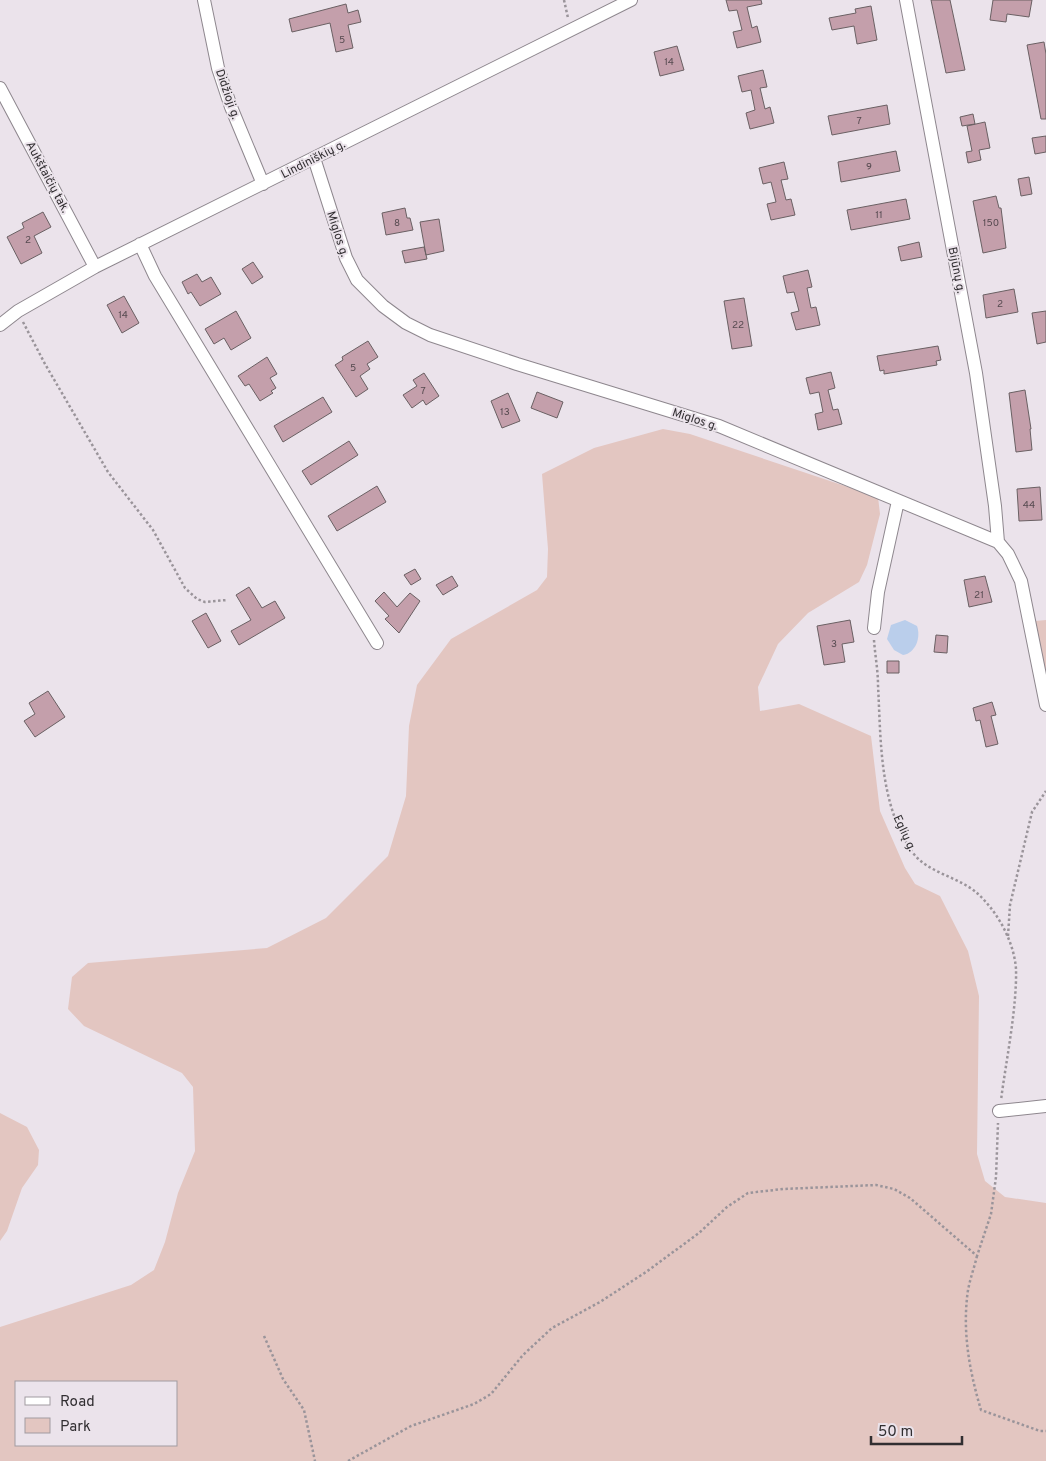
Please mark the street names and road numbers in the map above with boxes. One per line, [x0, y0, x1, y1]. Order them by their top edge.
street label: Didžioji g. [211, 67, 243, 122]
street label: Lindiniškių g. [278, 137, 349, 183]
street label: Aukštaičių tak. [22, 139, 73, 216]
street label: Miglos g. [322, 209, 352, 259]
street label: Bijūnų g. [944, 246, 968, 295]
street label: Miglos g. [670, 405, 720, 435]
street label: Eglių g. [889, 812, 920, 855]

